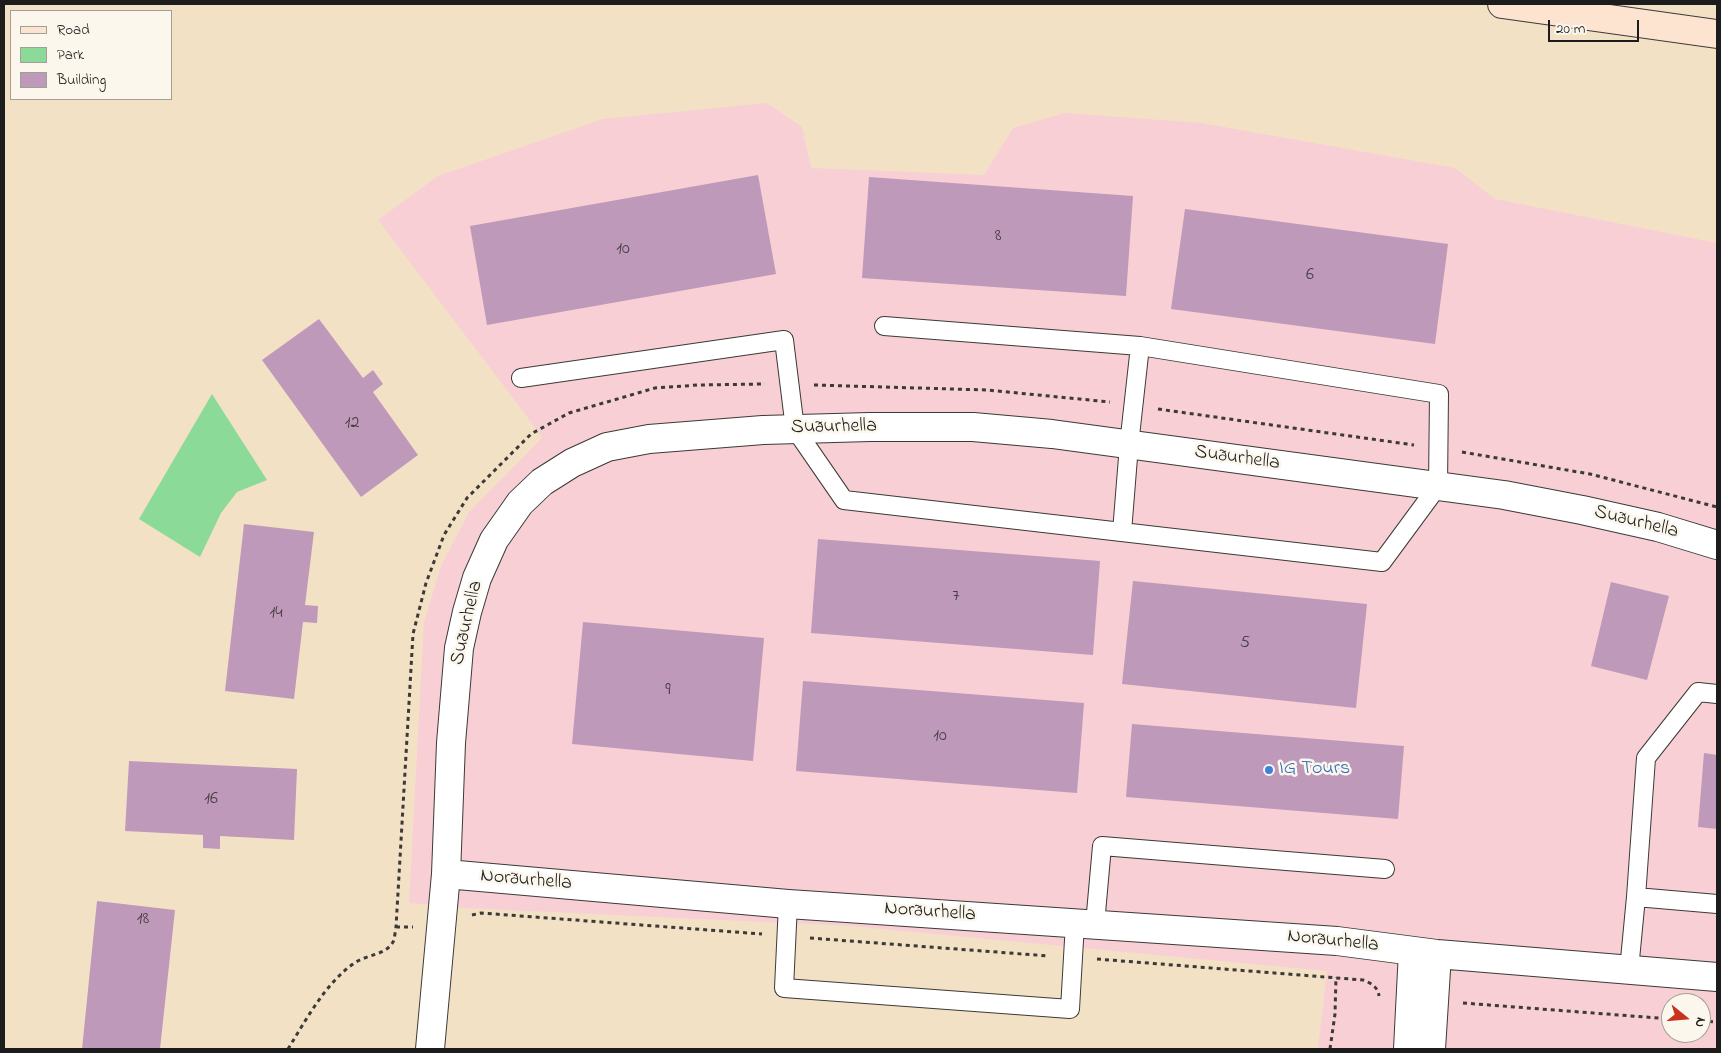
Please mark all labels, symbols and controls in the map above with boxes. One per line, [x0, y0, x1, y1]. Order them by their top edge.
legend [10, 10, 172, 100]
scale bar [1551, 10, 1642, 42]
text: 20 m [1556, 18, 1585, 40]
text: Road [57, 19, 90, 41]
text: Park [57, 44, 84, 66]
text: Building [57, 69, 106, 91]
house number: 8 [995, 226, 1001, 248]
house number: 10 [616, 239, 630, 261]
house number: 6 [1306, 265, 1314, 287]
house number: 12 [345, 413, 359, 435]
street label: Suðurhella [791, 415, 877, 441]
street label: Suðurhella [1193, 441, 1281, 477]
street label: Suðurhella [1591, 501, 1681, 545]
street label: Suðurhella [447, 578, 489, 668]
house number: 7 [952, 586, 960, 608]
house number: 14 [269, 603, 283, 625]
house number: 5 [1240, 633, 1250, 655]
house number: 9 [665, 680, 671, 702]
house number: 10 [933, 726, 947, 748]
place label: IG Tours [1279, 758, 1350, 782]
marker: IG Tours [1263, 764, 1275, 776]
house number: 16 [204, 789, 218, 811]
street label: Norðurhella [479, 865, 573, 897]
street label: Norðurhella [883, 898, 977, 928]
house number: 18 [137, 909, 149, 931]
street label: Norðurhella [1286, 925, 1380, 959]
north arrow [1661, 993, 1711, 1043]
text: N [1688, 1015, 1711, 1030]

